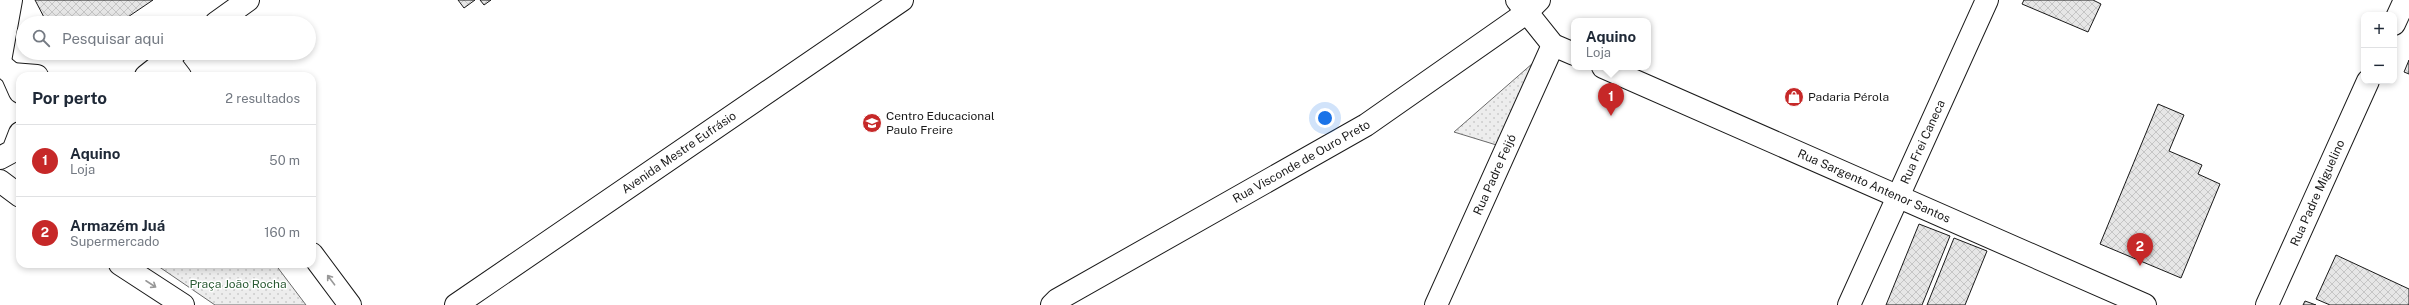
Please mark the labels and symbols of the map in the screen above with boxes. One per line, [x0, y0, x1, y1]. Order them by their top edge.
pin: 1 [1598, 83, 1624, 116]
shop icon: Padaria Pérola [1783, 86, 1805, 108]
place label: Padaria Pérola [1808, 90, 1889, 104]
street label: Rua Frei Caneca [1898, 98, 1948, 186]
street label: Avenida Mestre Eufrásio [619, 108, 739, 197]
your location [1315, 108, 1335, 128]
place label: Centro Educacional Paulo Freire [886, 109, 995, 137]
school or university icon: Centro Educacional Paulo Freire [861, 112, 883, 134]
street label: Rua Visconde de Ouro Preto [1230, 117, 1373, 206]
street label: Rua Padre Feijó [1470, 132, 1519, 217]
street label: Rua Padre Miguelino [2287, 137, 2348, 248]
street label: Rua Sargento Antenor Santos [1796, 146, 1952, 226]
pin: 2 [2127, 233, 2153, 266]
one-way arrow [327, 274, 335, 285]
park label: Praça João Rocha [189, 277, 287, 291]
one-way arrow [146, 280, 157, 289]

